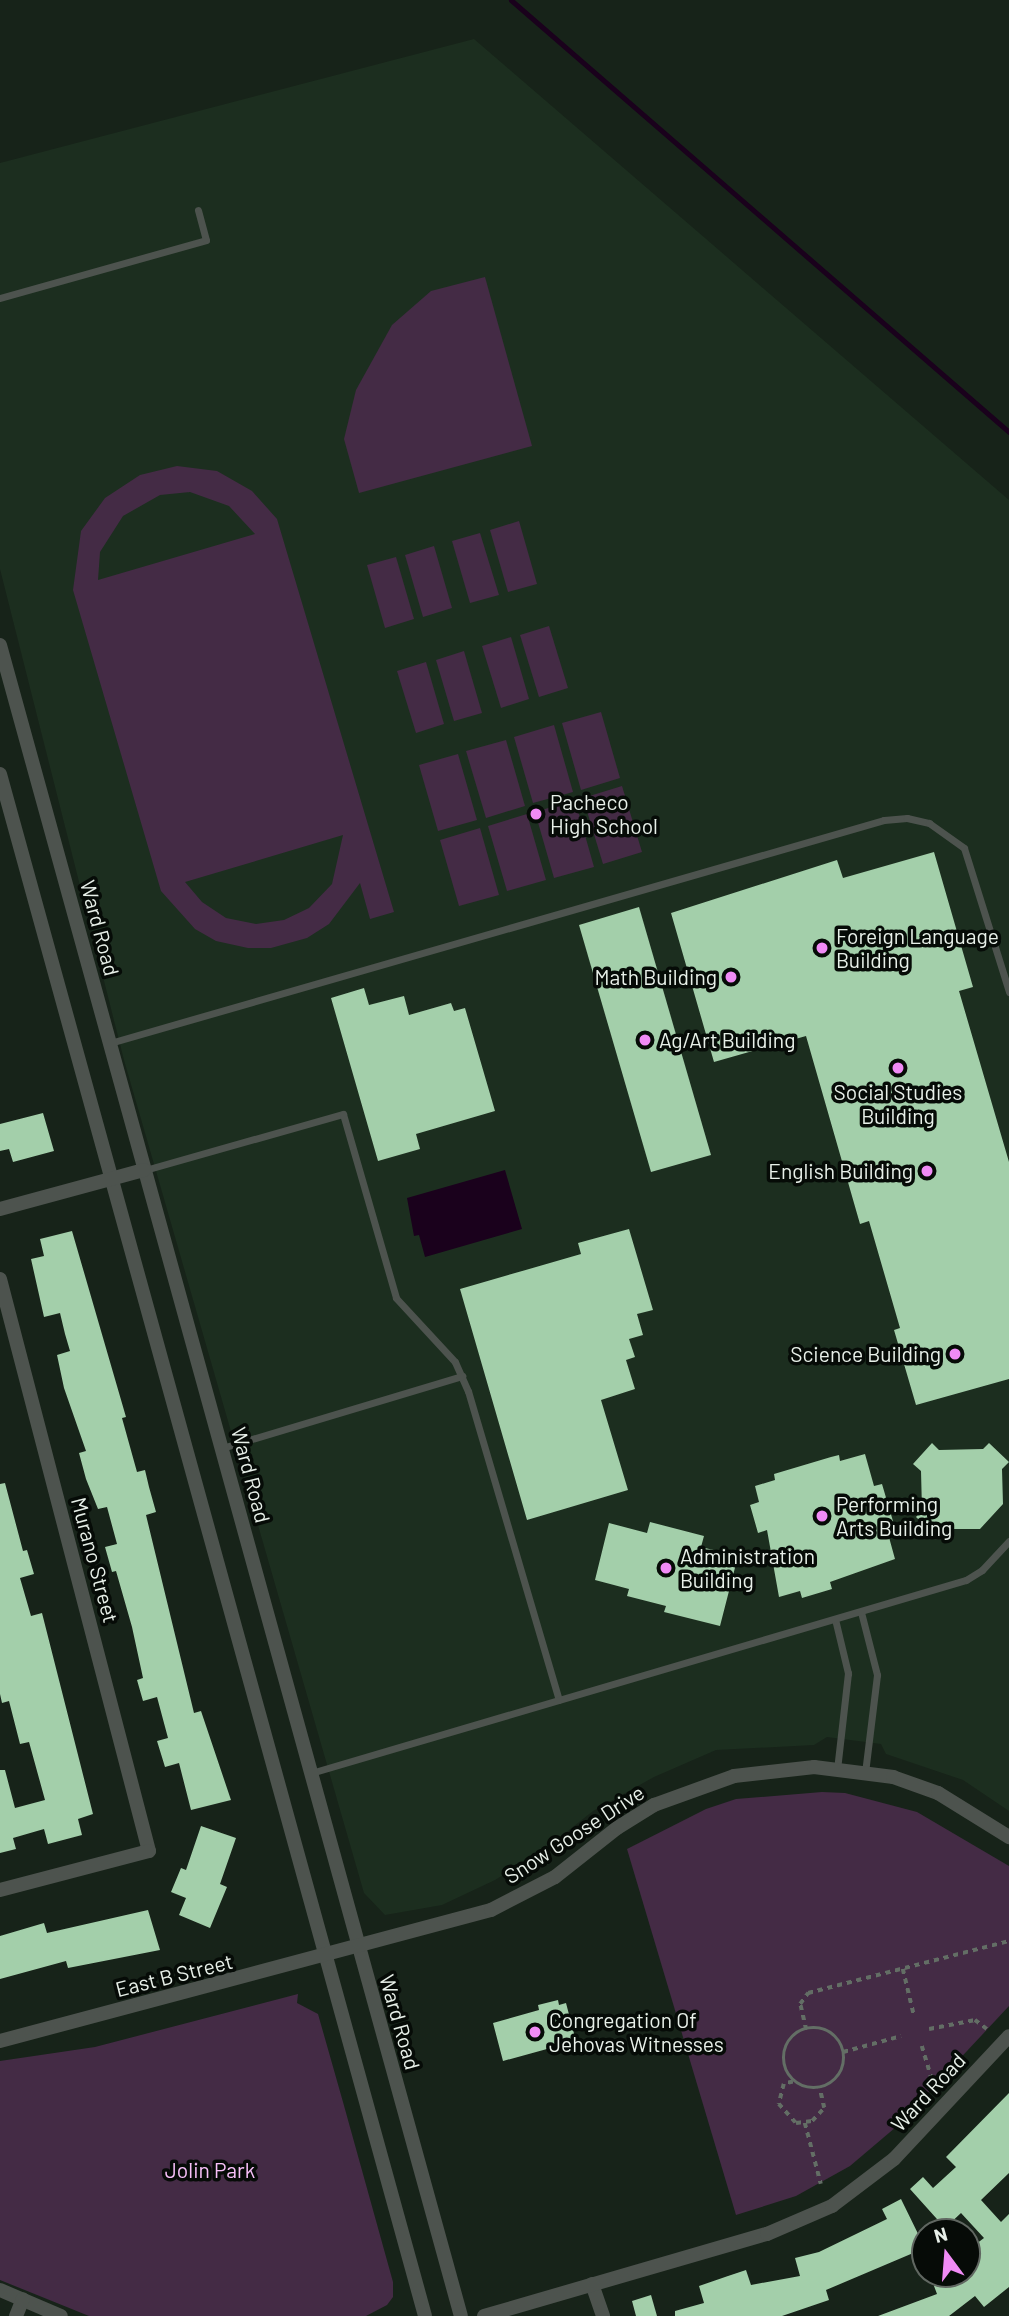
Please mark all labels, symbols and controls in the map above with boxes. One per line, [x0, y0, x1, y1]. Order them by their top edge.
place label: Pacheco High School [550, 789, 658, 839]
marker: Pacheco High School [528, 806, 544, 822]
street label: Ward Road [75, 878, 125, 978]
place label: Foreign Language Building [836, 923, 999, 973]
marker: Foreign Language Building [814, 940, 830, 956]
place label: Math Building [594, 964, 717, 990]
marker: Math Building [723, 969, 739, 985]
place label: Ag/Art Building [659, 1027, 795, 1053]
marker: Ag/Art Building [637, 1032, 653, 1048]
marker: Social Studies Building [890, 1060, 906, 1076]
place label: Social Studies Building [834, 1079, 962, 1129]
place label: English Building [768, 1158, 913, 1184]
marker: English Building [919, 1163, 935, 1179]
place label: Science Building [790, 1341, 941, 1367]
marker: Science Building [947, 1346, 963, 1362]
street label: Ward Road [226, 1425, 276, 1525]
place label: Performing Arts Building [836, 1491, 952, 1541]
street label: Murano Street [66, 1495, 124, 1625]
marker: Performing Arts Building [814, 1508, 830, 1524]
place label: Administration Building [680, 1543, 815, 1593]
marker: Administration Building [658, 1560, 674, 1576]
street label: Snow Goose Drive [499, 1779, 649, 1889]
street label: East B Street [113, 1948, 235, 2002]
street label: Ward Road [374, 1972, 426, 2072]
place label: Congregation Of Jehovas Witnesses [549, 2007, 724, 2057]
marker: Congregation Of Jehovas Witnesses [527, 2024, 543, 2040]
street label: Ward Road [885, 2048, 971, 2136]
park label: Jolin Park [165, 2157, 255, 2183]
north arrow [911, 2218, 981, 2288]
text: N [931, 2221, 950, 2247]

